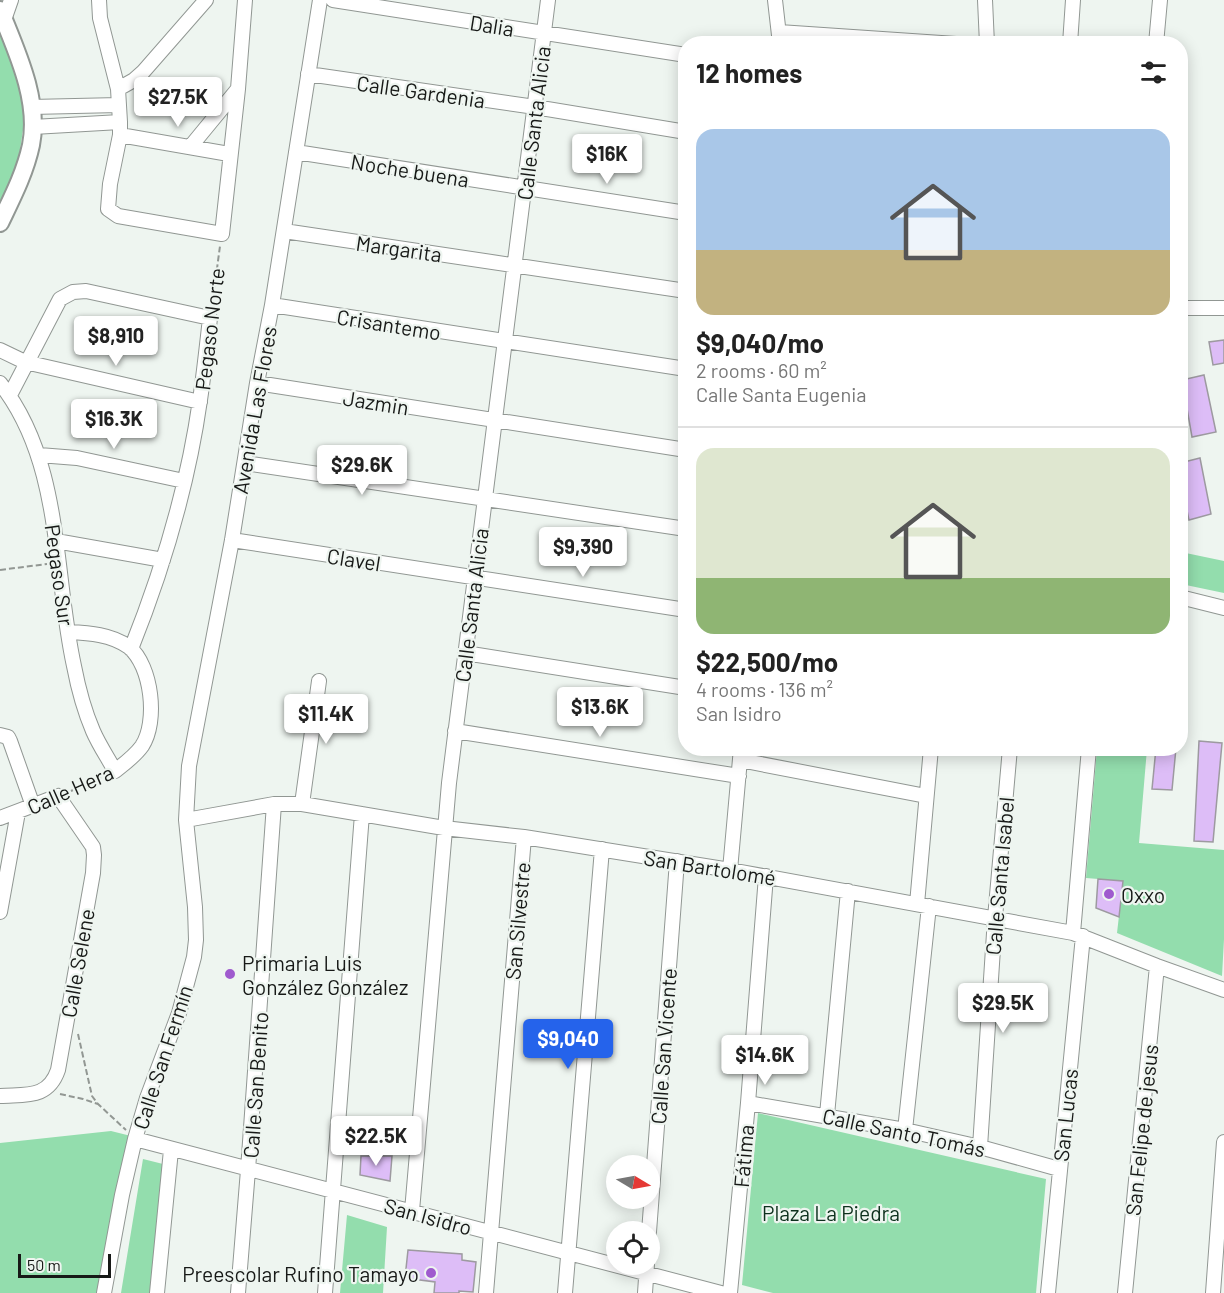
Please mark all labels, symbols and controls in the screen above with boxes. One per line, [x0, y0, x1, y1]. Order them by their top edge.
street label: Dalia [468, 9, 516, 41]
street label: Calle Santa Alicia [511, 44, 555, 202]
icon: filters [1137, 56, 1170, 89]
text: 12 homes [696, 57, 802, 88]
street label: Calle Gardenia [355, 70, 487, 112]
pin: $27.5K [129, 77, 227, 128]
text: $27.5K [148, 84, 208, 108]
pin: $16K [571, 134, 643, 185]
text: $16K [586, 141, 628, 165]
street label: Noche buena [349, 148, 471, 192]
icon: home [879, 168, 987, 276]
street label: Margarita [354, 230, 444, 266]
street label: Pegaso Norte [189, 266, 229, 392]
street label: Crisantemo [335, 303, 443, 345]
pin: $8,910 [67, 316, 165, 367]
text: $8,910 [88, 323, 144, 347]
street label: Avenida Las Flores [227, 324, 281, 496]
text: $9,040/mo [696, 327, 824, 358]
text: 2 rooms · 60 m² [696, 358, 827, 382]
text: Calle Santa Eugenia [696, 382, 867, 406]
street label: Jazmin [341, 384, 411, 420]
pin: $16.3K [65, 399, 163, 450]
text: $16.3K [85, 406, 143, 430]
pin: $29.6K [313, 445, 411, 496]
text: $29.6K [331, 452, 393, 476]
icon: home [879, 487, 987, 595]
street label: Pegaso Sur [41, 523, 80, 628]
street label: Calle Santa Alicia [449, 526, 493, 684]
pin: $9,390 [534, 527, 632, 578]
text: $9,390 [553, 534, 613, 558]
street label: Clavel [325, 542, 383, 576]
text: $22,500/mo [696, 646, 838, 677]
text: 4 rooms · 136 m² [696, 677, 833, 701]
pin: $13.6K [551, 687, 649, 738]
pin: $11.4K [277, 694, 375, 745]
text: $13.6K [571, 694, 629, 718]
text: $11.4K [298, 701, 354, 725]
text: San Isidro [696, 701, 782, 725]
street label: Calle Hera [23, 759, 117, 819]
street label: Calle Santa Isabel [980, 796, 1018, 956]
street label: San Bartolomé [642, 844, 778, 890]
street label: San Silvestre [499, 861, 535, 981]
place label: Oxxo [1121, 882, 1165, 907]
marker: Oxxo [1102, 887, 1116, 901]
street label: Calle Selene [55, 907, 99, 1019]
place label: Primaria Luis González González [242, 950, 408, 999]
marker: Primaria Luis González González [223, 967, 237, 981]
street label: Calle San Vicente [645, 967, 681, 1125]
street label: Calle San Fermín [127, 982, 197, 1132]
pin: $29.5K [954, 983, 1052, 1034]
text: $29.5K [972, 990, 1034, 1014]
street label: Calle San Benito [237, 1011, 273, 1159]
pin: $9,040 [519, 1019, 617, 1070]
text: $9,040 [537, 1026, 599, 1050]
pin: $14.6K [716, 1035, 814, 1086]
text: $14.6K [735, 1042, 795, 1066]
street label: San Felipe de jesus [1120, 1043, 1162, 1217]
street label: San Lucas [1048, 1067, 1082, 1163]
street label: Calle Santo Tomás [820, 1103, 988, 1161]
pin: $22.5K [327, 1116, 425, 1167]
text: $22.5K [345, 1123, 407, 1147]
street label: Fátima [728, 1123, 758, 1189]
north arrow [606, 1155, 660, 1209]
map controls [606, 1155, 660, 1275]
street label: San Isidro [381, 1192, 475, 1240]
park label: Plaza La Piedra [762, 1200, 900, 1225]
button: locate [606, 1221, 660, 1275]
scale bar [18, 1251, 111, 1278]
text: 50 m [27, 1255, 61, 1274]
place label: Preescolar Rufino Tamayo [182, 1261, 419, 1286]
marker: Preescolar Rufino Tamayo [424, 1266, 438, 1280]

